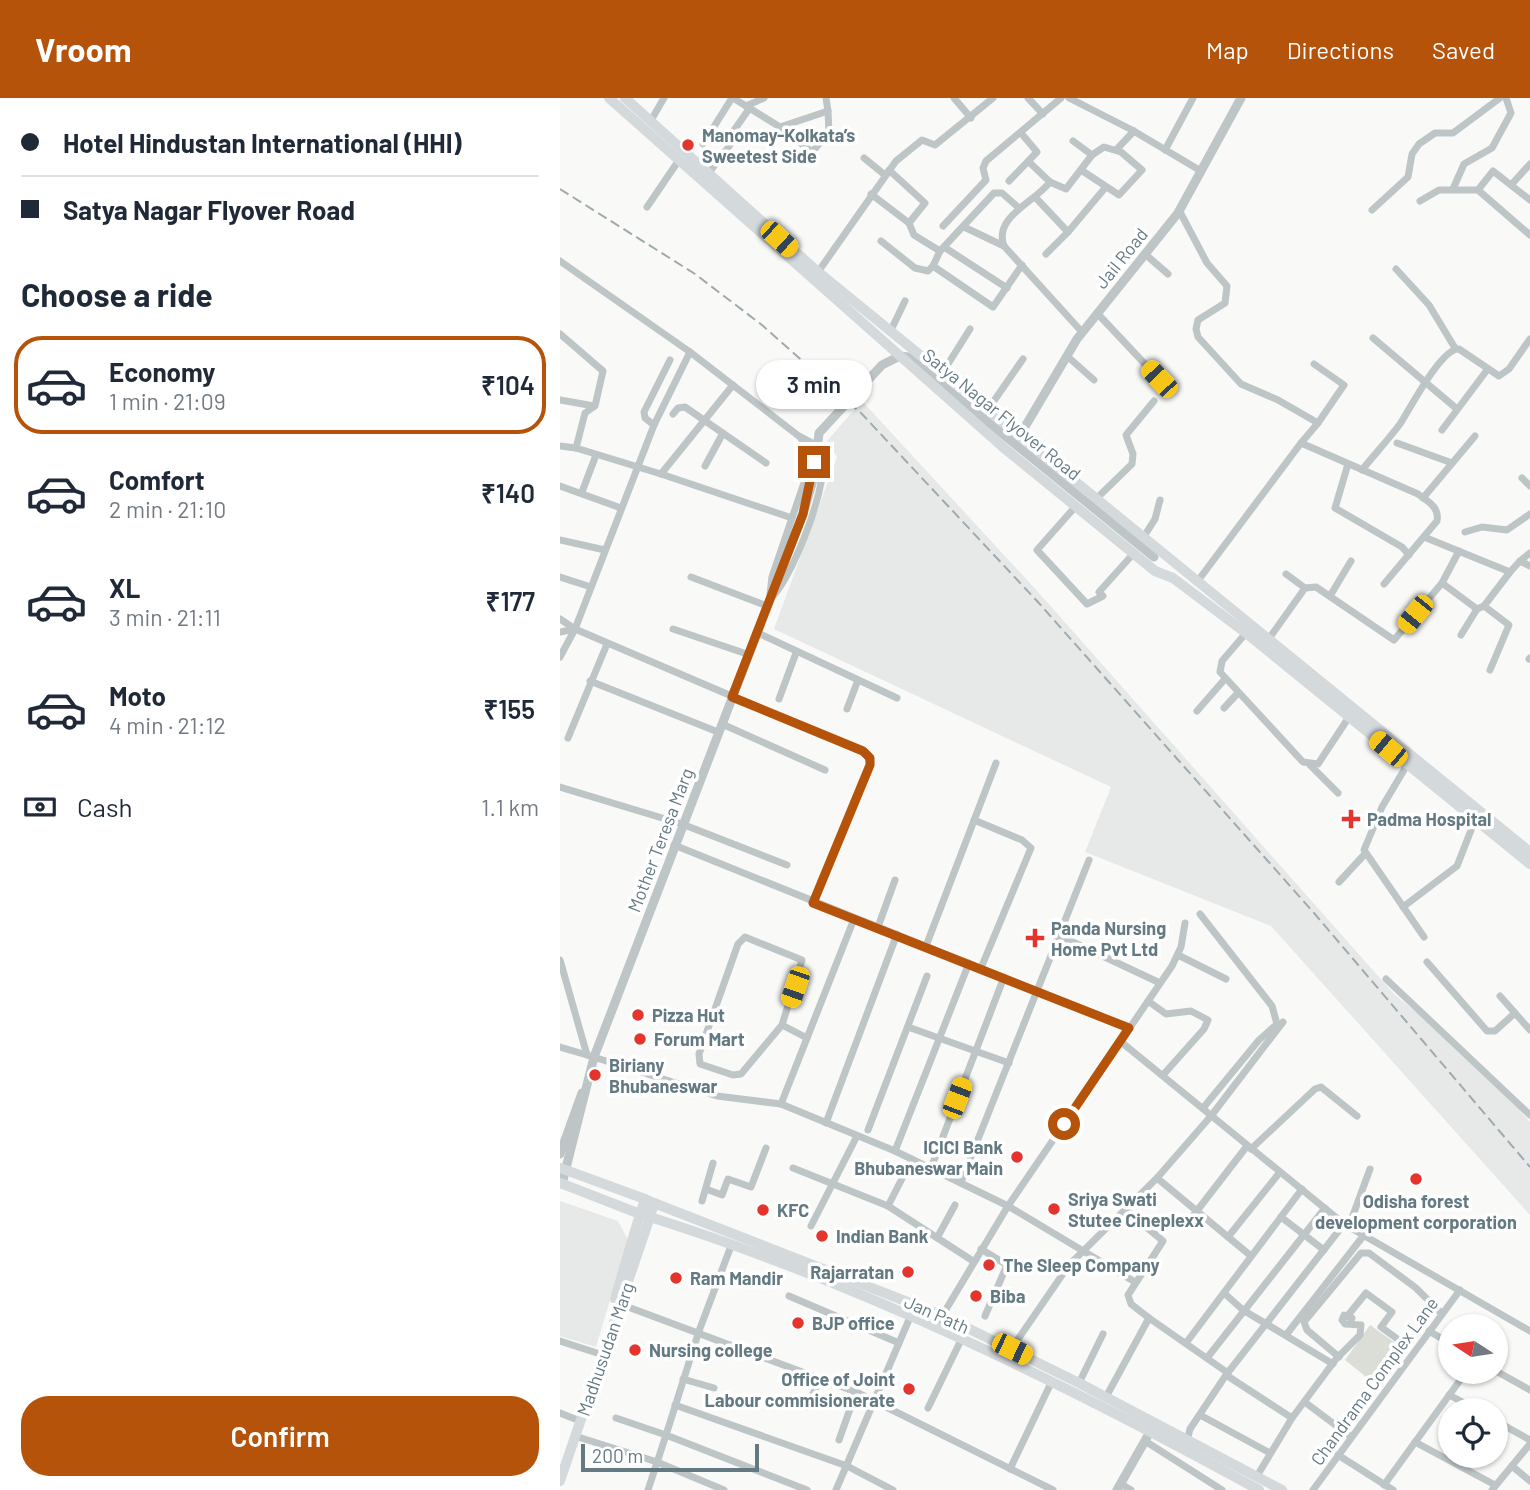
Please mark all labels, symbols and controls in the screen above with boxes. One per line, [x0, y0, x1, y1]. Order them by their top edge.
text: Vroom [35, 29, 132, 69]
text: Map [1206, 35, 1249, 64]
text: Directions [1287, 35, 1394, 64]
text: Saved [1432, 35, 1495, 64]
place label: Manomay-Kolkata’s Sweetest Side [702, 124, 855, 167]
text: Hotel Hindustan International (HHI) [63, 127, 462, 158]
marker: Manomay-Kolkata’s Sweetest Side [680, 137, 696, 153]
text: Satya Nagar Flyover Road [63, 194, 355, 225]
car [757, 217, 802, 261]
street label: Jail Road [1090, 223, 1152, 293]
text: Choose a ride [21, 275, 213, 313]
street label: Satya Nagar Flyover Road [919, 343, 1085, 485]
icon: car [25, 354, 88, 417]
text: Economy [109, 356, 215, 387]
car [1137, 356, 1182, 402]
callout: 3 min [756, 360, 872, 410]
text: ₹104 [481, 369, 535, 400]
text: 3 min [787, 370, 841, 398]
text: 1 min · 21:09 [109, 387, 226, 415]
route end [798, 446, 830, 478]
icon: car [25, 462, 88, 525]
text: Comfort [109, 464, 205, 495]
text: ₹140 [481, 477, 535, 508]
text: 2 min · 21:10 [109, 495, 226, 523]
icon: car [25, 570, 88, 633]
text: XL [109, 572, 140, 603]
text: ₹177 [486, 585, 535, 616]
car [1394, 591, 1437, 637]
text: 3 min · 21:11 [109, 603, 221, 631]
icon: car [25, 678, 88, 741]
text: Moto [109, 680, 166, 711]
text: ₹155 [483, 693, 535, 724]
text: 4 min · 21:12 [109, 711, 226, 739]
car [1366, 727, 1411, 771]
street label: Mother Teresa Marg [622, 765, 698, 915]
icon: cash [21, 788, 59, 826]
text: Cash [77, 791, 132, 822]
text: 1.1 km [481, 793, 539, 821]
place label: Padma Hospital [1367, 808, 1491, 830]
marker: Padma Hospital [1341, 809, 1361, 829]
place label: Panda Nursing Home Pvt Ltd [1051, 917, 1166, 960]
marker: Panda Nursing Home Pvt Ltd [1025, 928, 1045, 948]
car [779, 964, 812, 1010]
place label: Pizza Hut [652, 1004, 725, 1026]
marker: Pizza Hut [630, 1007, 646, 1023]
place label: Forum Mart [654, 1028, 745, 1050]
marker: Forum Mart [632, 1031, 648, 1047]
place label: Biriany Bhubaneswar [609, 1054, 718, 1097]
marker: Biriany Bhubaneswar [587, 1067, 603, 1083]
car [940, 1075, 975, 1121]
route start [1048, 1108, 1080, 1140]
place label: ICICI Bank Bhubaneswar Main [854, 1136, 1003, 1179]
marker: ICICI Bank Bhubaneswar Main [1009, 1149, 1025, 1165]
marker: Odisha forest development corporation [1408, 1171, 1424, 1187]
place label: Sriya Swati Stutee Cineplexx [1068, 1188, 1204, 1231]
place label: Odisha forest development corporation [1315, 1190, 1517, 1233]
place label: KFC [777, 1199, 809, 1221]
marker: Sriya Swati Stutee Cineplexx [1046, 1201, 1062, 1217]
marker: KFC [755, 1202, 771, 1218]
place label: Indian Bank [836, 1225, 929, 1247]
marker: Indian Bank [814, 1228, 830, 1244]
place label: The Sleep Company [1003, 1254, 1160, 1276]
marker: The Sleep Company [981, 1257, 997, 1273]
place label: Rajarratan [810, 1261, 894, 1283]
marker: Rajarratan [900, 1264, 916, 1280]
place label: Ram Mandir [690, 1267, 783, 1289]
marker: Ram Mandir [668, 1270, 684, 1286]
street label: Madhusudan Marg [572, 1279, 638, 1419]
place label: Biba [990, 1285, 1025, 1307]
marker: Biba [968, 1288, 984, 1304]
street label: Jan Path [901, 1290, 973, 1338]
street label: Chandrama Complex Lane [1306, 1293, 1442, 1469]
place label: BJP office [812, 1312, 895, 1334]
north arrow [1438, 1314, 1508, 1384]
map controls [1438, 1314, 1508, 1468]
marker: BJP office [790, 1315, 806, 1331]
car [989, 1330, 1036, 1368]
place label: Nursing college [649, 1339, 773, 1361]
marker: Nursing college [627, 1342, 643, 1358]
place label: Office of Joint Labour commisionerate [705, 1368, 895, 1411]
marker: Office of Joint Labour commisionerate [901, 1381, 917, 1397]
button: Confirm [21, 1396, 539, 1476]
button: locate [1438, 1398, 1508, 1468]
scale bar [581, 1441, 760, 1473]
text: 200 m [592, 1444, 643, 1467]

